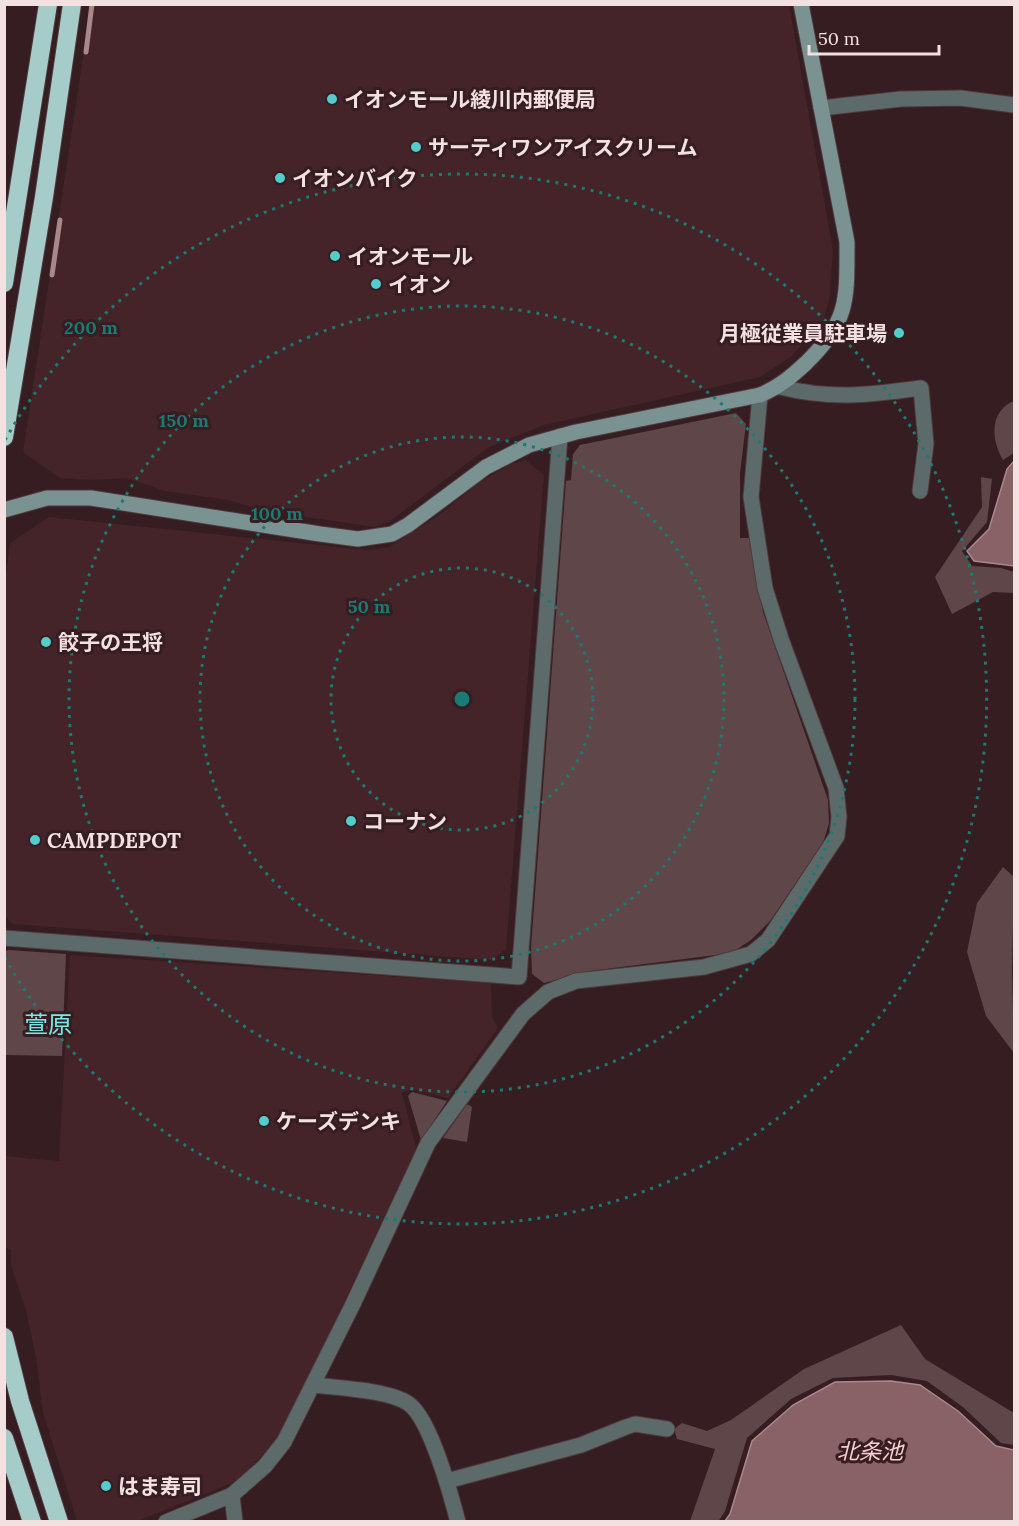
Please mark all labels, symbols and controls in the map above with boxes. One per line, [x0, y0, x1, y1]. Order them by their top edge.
scale bar [809, 18, 940, 56]
text: 50 m [818, 27, 860, 50]
place label: イオンモール綾川内郵便局 [344, 86, 596, 113]
marker: イオンモール綾川内郵便局 [325, 92, 339, 106]
place label: サーティワンアイスクリーム [428, 134, 697, 161]
marker: サーティワンアイスクリーム [409, 140, 423, 154]
place label: イオンバイク [292, 165, 418, 192]
marker: イオンバイク [273, 171, 287, 185]
place label: イオンモール [347, 243, 473, 270]
marker: イオンモール [328, 249, 342, 263]
place label: イオン [388, 271, 451, 298]
marker: イオン [369, 277, 383, 291]
text: 200 m [64, 316, 118, 339]
place label: 月極従業員駐車場 [719, 320, 887, 347]
marker: 月極従業員駐車場 [892, 326, 906, 340]
text: 150 m [159, 409, 209, 432]
text: 100 m [251, 502, 303, 525]
text: 50 m [348, 595, 391, 618]
place label: 餃子の王将 [58, 629, 163, 656]
marker: 餃子の王将 [39, 635, 53, 649]
centre of rings [452, 689, 472, 709]
place label: コーナン [363, 808, 447, 835]
marker: コーナン [344, 814, 358, 828]
place label: CAMPDEPOT [47, 827, 181, 854]
marker: CAMPDEPOT [28, 833, 42, 847]
district label: 萱原 [24, 1009, 72, 1040]
place label: ケーズデンキ [276, 1108, 401, 1135]
marker: ケーズデンキ [257, 1114, 271, 1128]
water label: 北条池 [837, 1437, 905, 1465]
place label: はま寿司 [118, 1473, 202, 1500]
marker: はま寿司 [99, 1479, 113, 1493]

